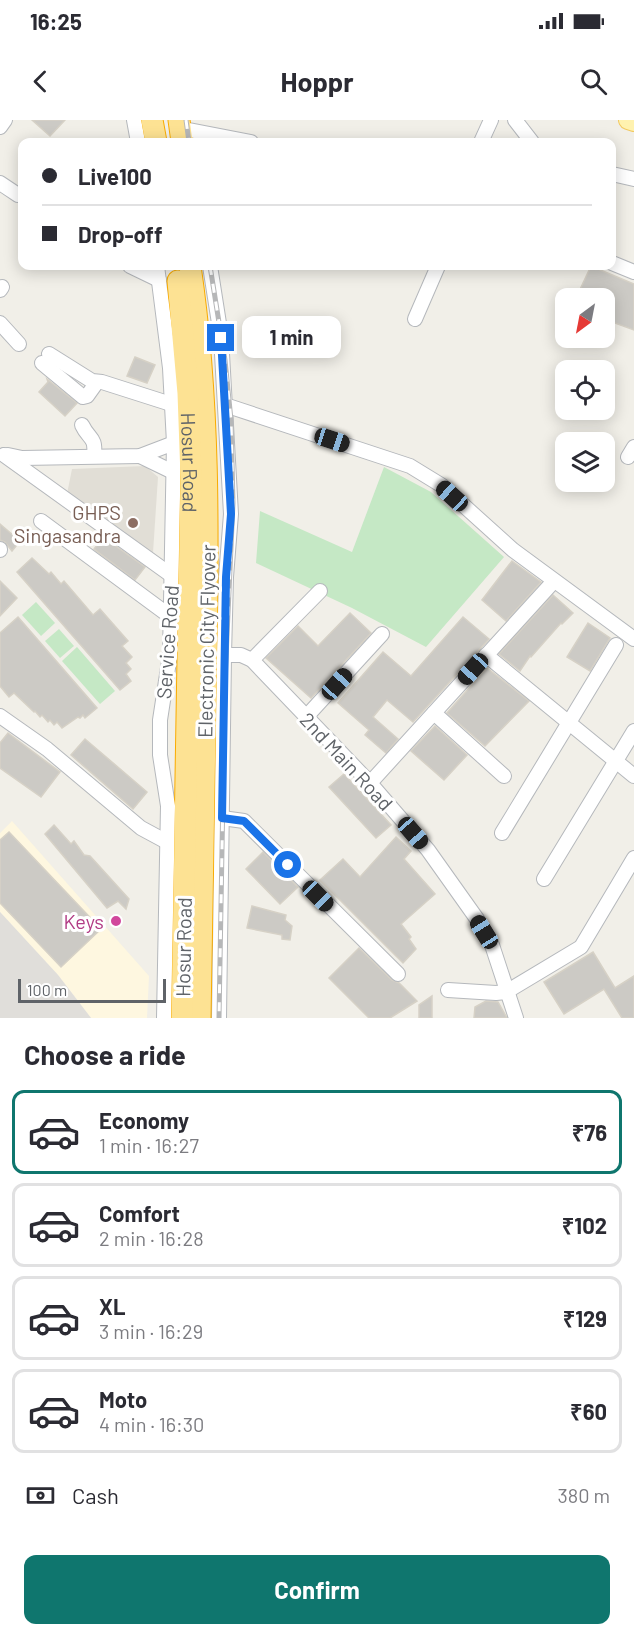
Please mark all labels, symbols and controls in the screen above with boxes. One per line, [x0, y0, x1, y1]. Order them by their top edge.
text: 16:25 [30, 8, 82, 34]
icon: back [24, 65, 57, 98]
text: Hoppr [280, 65, 354, 97]
icon: search [577, 65, 610, 98]
text: Live100 [78, 163, 152, 189]
text: Drop-off [78, 221, 162, 247]
north arrow [555, 288, 615, 348]
map controls [555, 288, 615, 492]
callout: 1 min [242, 317, 341, 359]
route end [207, 324, 234, 351]
text: 1 min [270, 325, 313, 349]
button: locate [555, 360, 615, 420]
street label: Hosur Road [177, 412, 203, 513]
car [312, 426, 352, 454]
button: layers [555, 432, 615, 492]
car [433, 477, 471, 515]
place label: GHPS Singasandra [14, 500, 121, 547]
marker: GHPS Singasandra [126, 516, 140, 530]
street label: Electronic City Flyover [192, 544, 220, 738]
street label: Service Road [151, 584, 183, 700]
car [454, 650, 492, 688]
car [318, 665, 356, 703]
street label: 2nd Main Road [296, 707, 398, 815]
car [394, 814, 432, 852]
route start [274, 851, 301, 878]
car [299, 877, 337, 915]
street label: Hosur Road [170, 897, 196, 997]
place label: Keys [63, 909, 104, 933]
car [467, 912, 501, 952]
marker: Keys [109, 914, 123, 928]
scale bar [18, 976, 166, 1004]
text: 100 m [27, 980, 67, 999]
text: Choose a ride [24, 1038, 186, 1070]
icon: car [27, 1105, 81, 1159]
text: Economy [99, 1107, 189, 1133]
text: ₹76 [572, 1119, 607, 1145]
text: 1 min · 16:27 [99, 1133, 199, 1157]
icon: car [27, 1198, 81, 1252]
text: Comfort [99, 1200, 180, 1226]
text: ₹102 [562, 1212, 607, 1238]
text: 2 min · 16:28 [99, 1226, 204, 1250]
icon: car [27, 1291, 81, 1345]
text: XL [99, 1293, 125, 1319]
text: ₹129 [563, 1305, 607, 1331]
text: 3 min · 16:29 [99, 1319, 203, 1343]
icon: car [27, 1384, 81, 1438]
text: Moto [99, 1386, 147, 1412]
text: ₹60 [570, 1398, 607, 1424]
text: 4 min · 16:30 [99, 1412, 204, 1436]
icon: cash [24, 1479, 57, 1512]
text: Cash [72, 1482, 119, 1508]
text: 380 m [557, 1483, 610, 1507]
button: Confirm [24, 1555, 610, 1624]

